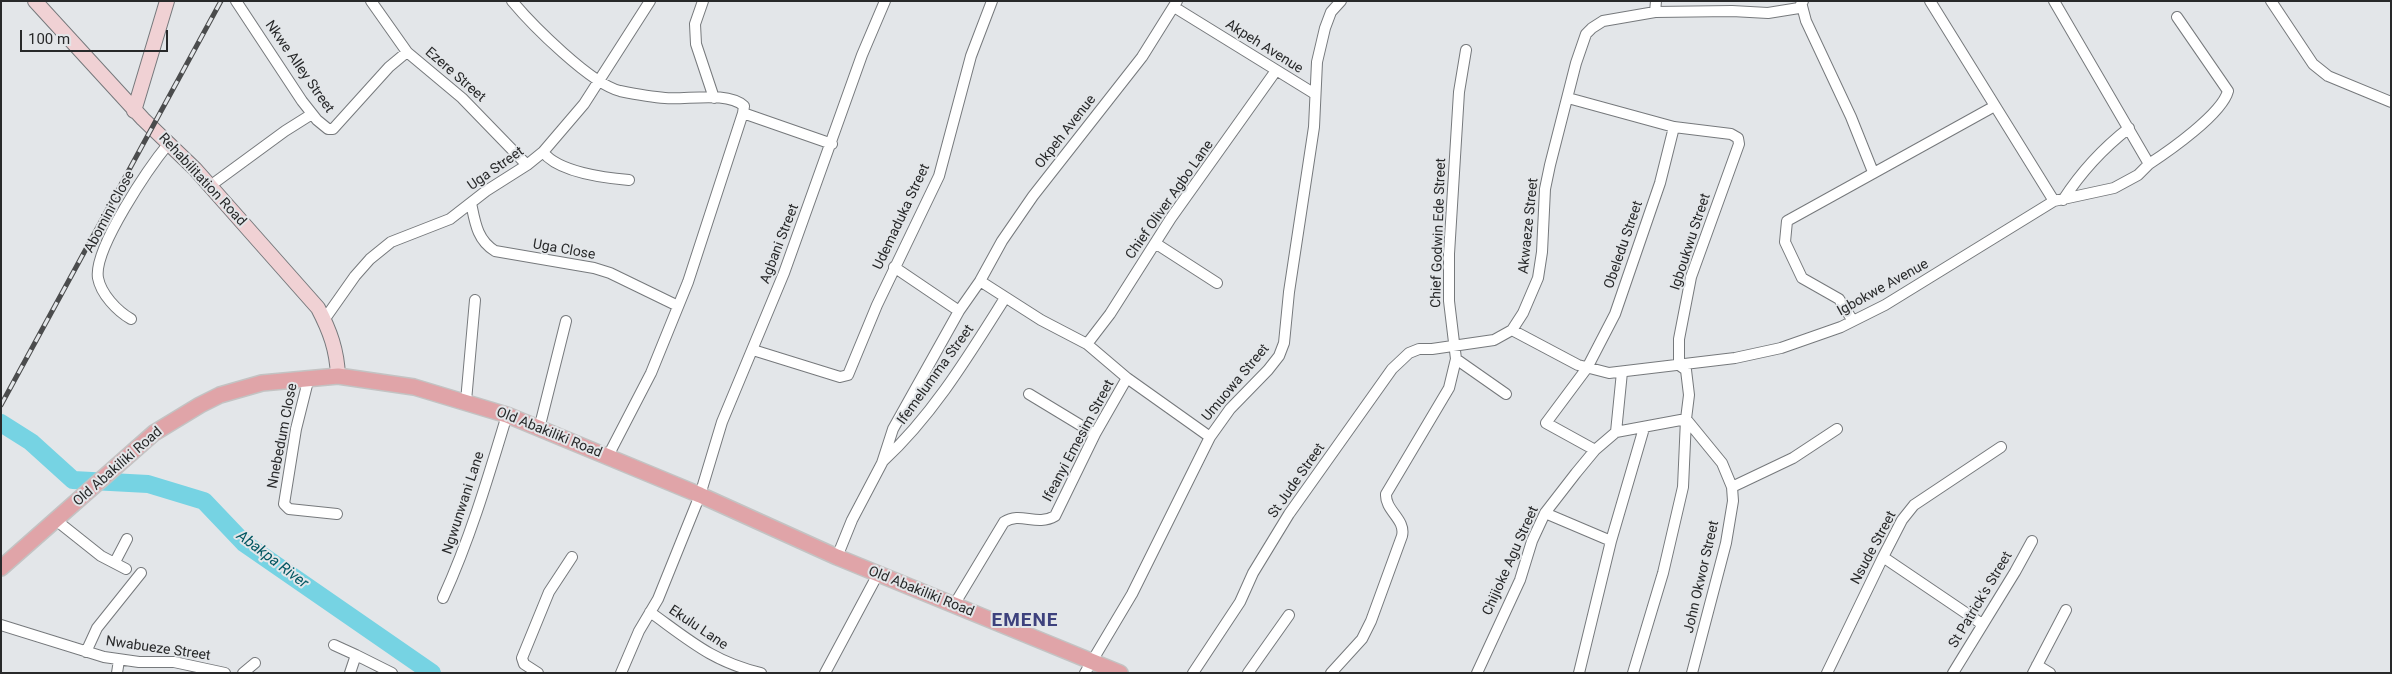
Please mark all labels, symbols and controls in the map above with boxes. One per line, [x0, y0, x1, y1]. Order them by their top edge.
street label: Akpeh Avenue [1222, 16, 1306, 78]
street label: Nkwe Alley Street [261, 18, 337, 116]
scale bar [22, 20, 170, 52]
text: 100 m [28, 30, 70, 48]
street label: Ezere Street [421, 44, 489, 106]
street label: Okpeh Avenue [1032, 92, 1100, 172]
street label: Rehabilitation Road [155, 130, 249, 230]
street label: Chief Oliver Agbo Lane [1123, 137, 1217, 263]
street label: Uga Street [465, 143, 527, 195]
street label: Chief Godwin Ede Street [1428, 158, 1450, 308]
street label: Udemaduka Street [870, 161, 934, 273]
street label: Abomini Close [81, 168, 139, 256]
street label: Akwaeze Street [1516, 177, 1542, 275]
street label: Igboukwu Street [1667, 191, 1715, 293]
street label: Obeledu Street [1601, 199, 1647, 291]
street label: Agbani Street [757, 202, 803, 286]
street label: Uga Close [531, 236, 597, 264]
street label: Igbokwe Avenue [1834, 256, 1932, 320]
street label: Ifemelumma Street [894, 322, 978, 428]
street label: Umuowa Street [1199, 341, 1273, 425]
street label: Ifeanyi Emesim Street [1040, 377, 1118, 505]
street label: Nnebedum Close [265, 382, 301, 490]
street label: Old Abakiliki Road [494, 404, 604, 462]
street label: Old Abakiliki Road [70, 424, 166, 510]
street label: St Jude Street [1265, 440, 1329, 522]
street label: Ngwunwani Lane [439, 450, 489, 556]
street label: Chijioke Agu Street [1479, 504, 1543, 618]
street label: Nsude Street [1848, 508, 1900, 588]
street label: John Okwor Street [1681, 519, 1723, 635]
water label: Abakpa River [233, 527, 311, 593]
street label: St Patrick's Street [1946, 549, 2016, 651]
street label: Old Abakiliki Road [866, 563, 976, 621]
street label: Ekulu Lane [665, 602, 731, 654]
district label: EMENE [991, 610, 1059, 632]
street label: Nwabueze Street [104, 633, 212, 665]

